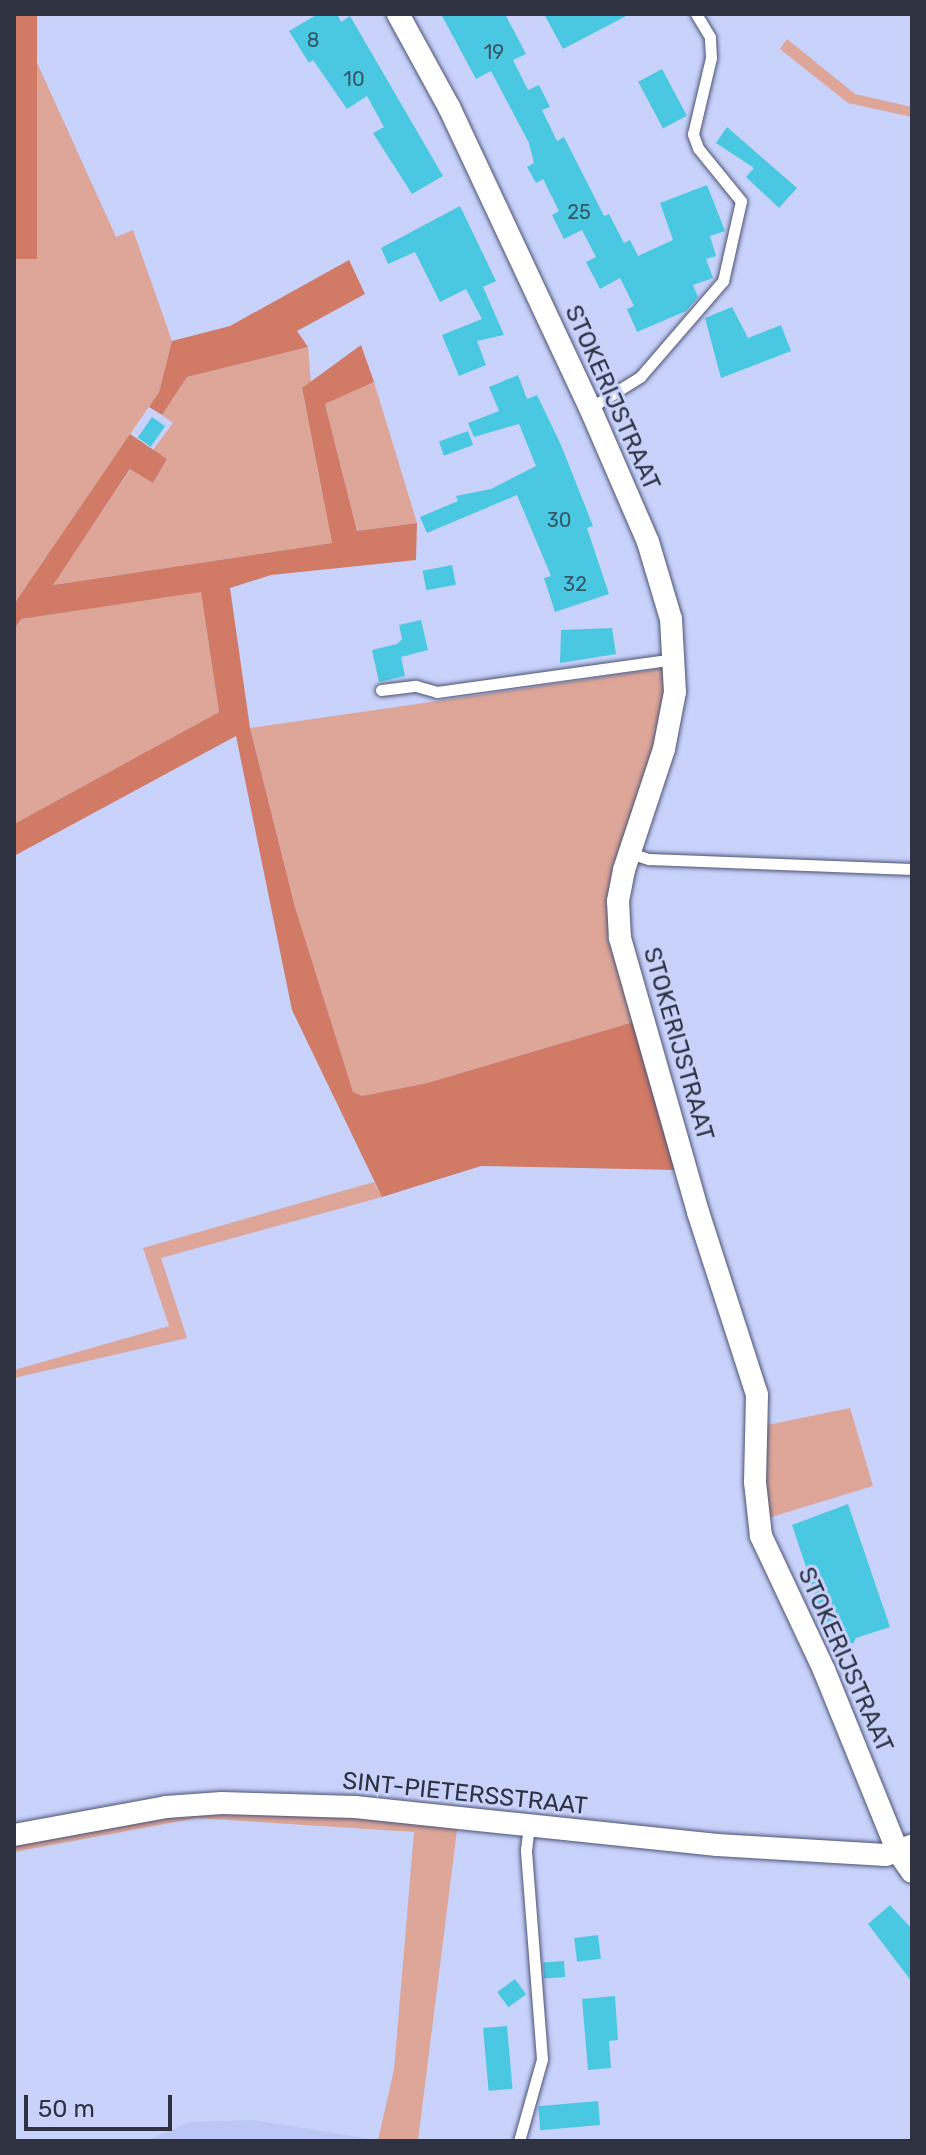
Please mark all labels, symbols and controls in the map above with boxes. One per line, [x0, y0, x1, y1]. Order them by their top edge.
house number: 8 [307, 28, 319, 52]
house number: 19 [484, 40, 504, 64]
house number: 10 [343, 67, 365, 91]
house number: 25 [567, 200, 591, 224]
street label: STOKERIJSTRAAT [558, 301, 666, 495]
house number: 30 [547, 508, 571, 532]
house number: 32 [563, 572, 587, 596]
street label: STOKERIJSTRAAT [637, 944, 719, 1144]
street label: STOKERIJSTRAAT [791, 1563, 899, 1757]
street label: SINT-PIETERSSTRAAT [341, 1767, 589, 1821]
scale bar [28, 2079, 176, 2129]
text: 50 m [38, 2095, 95, 2123]

